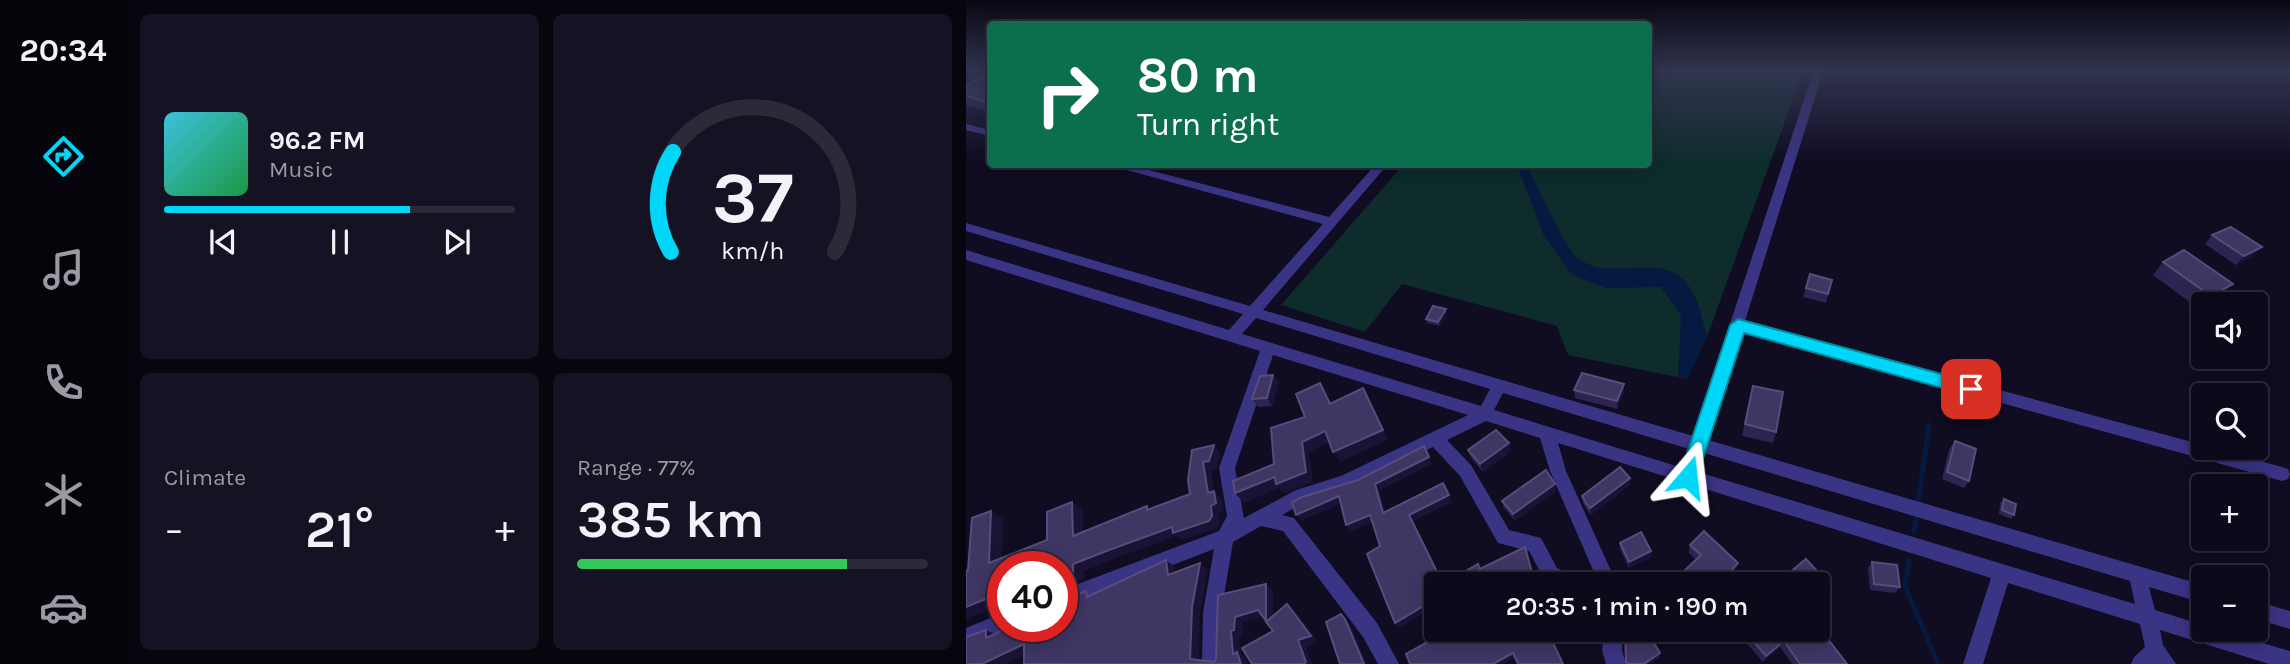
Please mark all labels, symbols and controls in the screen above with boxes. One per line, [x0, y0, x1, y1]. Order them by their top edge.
text: 20:34 [19, 32, 107, 69]
text: 80 m [1137, 47, 1259, 104]
icon: right [1022, 49, 1113, 140]
text: Turn right [1137, 106, 1279, 143]
text: 96.2 FM [269, 125, 366, 156]
icon: directions [39, 132, 88, 181]
text: Music [269, 156, 333, 183]
text: 37 [712, 156, 793, 241]
icon: previous [204, 223, 242, 261]
icon: pause [321, 223, 359, 261]
icon: next [438, 223, 476, 261]
text: km/h [721, 236, 784, 265]
icon: music [39, 245, 88, 294]
map controls [2191, 292, 2268, 642]
button: sound [2191, 292, 2268, 369]
icon: phone [39, 358, 88, 407]
pin [1941, 359, 2001, 419]
icon: arrive [1952, 370, 1990, 408]
button: search [2191, 383, 2268, 460]
position arrow [1651, 440, 1725, 514]
text: Range · 77% [577, 454, 696, 481]
text: Climate [164, 464, 246, 491]
icon: climate [39, 470, 88, 519]
button: + [2191, 474, 2268, 551]
text: 385 km [577, 489, 765, 550]
text: 21° [305, 499, 374, 560]
text: − [164, 507, 184, 552]
text: + [495, 507, 515, 552]
speed limit sign: 40 [987, 551, 1078, 642]
button: − [2191, 565, 2268, 642]
icon: car [39, 583, 88, 632]
text: 20:35 · 1 min · 190 m [1506, 591, 1748, 622]

